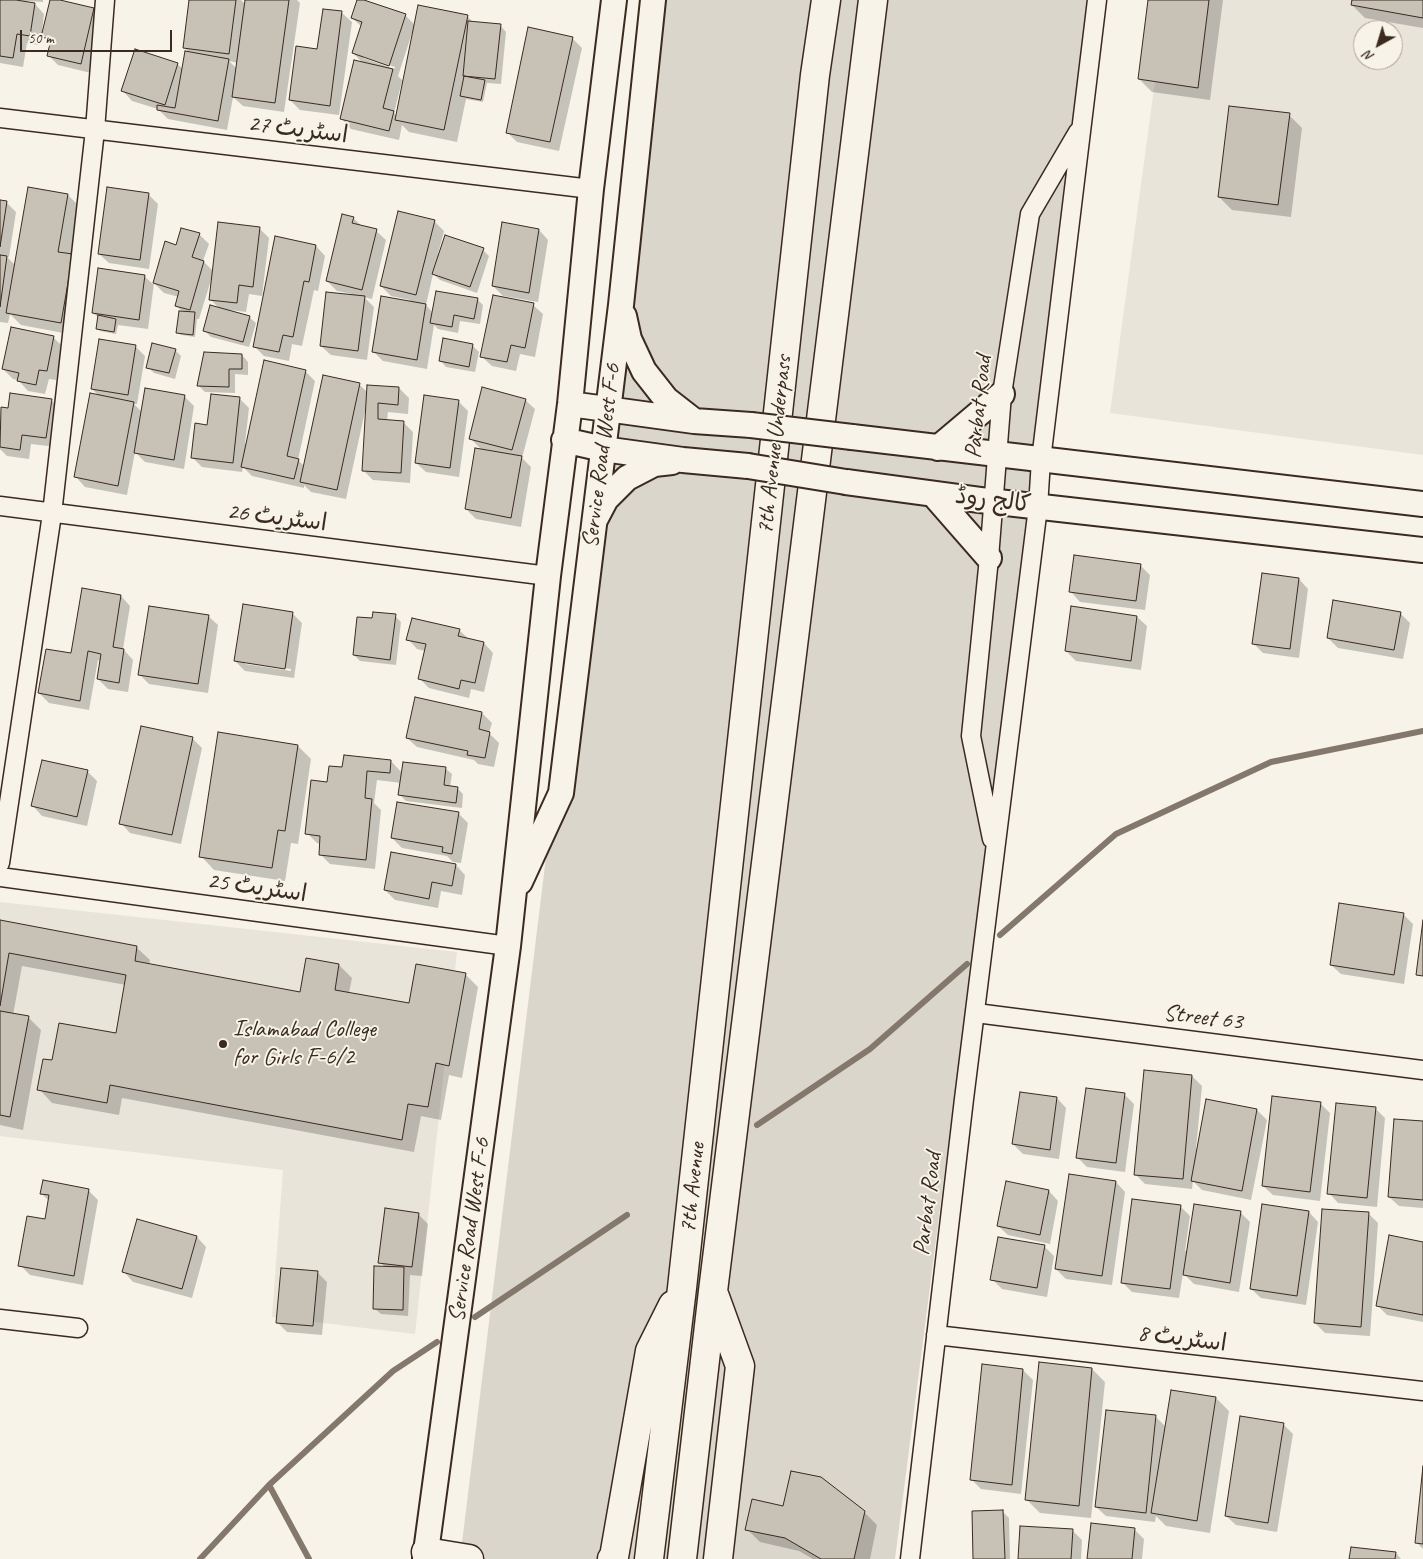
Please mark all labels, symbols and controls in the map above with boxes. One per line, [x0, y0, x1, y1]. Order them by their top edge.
scale bar [22, 20, 175, 52]
north arrow [1353, 20, 1403, 70]
text: 50 m [28, 29, 54, 48]
text: N [1360, 47, 1378, 66]
street label: اسٹریٹ 27 [246, 110, 350, 150]
street label: 7th Avenue Underpass [751, 354, 799, 536]
street label: Parbat Road [959, 354, 999, 460]
street label: Service Road West F-6 [576, 362, 628, 550]
street label: کالج روڈ [954, 482, 1032, 520]
street label: اسٹریٹ 26 [225, 498, 329, 538]
street label: اسٹریٹ 25 [205, 867, 309, 909]
street label: Street 63 [1162, 999, 1244, 1037]
place label: Islamabad College for Girls F-6/2 [233, 1016, 376, 1072]
marker: Islamabad College for Girls F-6/2 [217, 1038, 229, 1050]
street label: Service Road West F-6 [443, 1136, 497, 1324]
street label: 7th Avenue [674, 1141, 712, 1235]
street label: Parbat Road [907, 1151, 949, 1257]
street label: اسٹریٹ 8 [1136, 1319, 1228, 1359]

